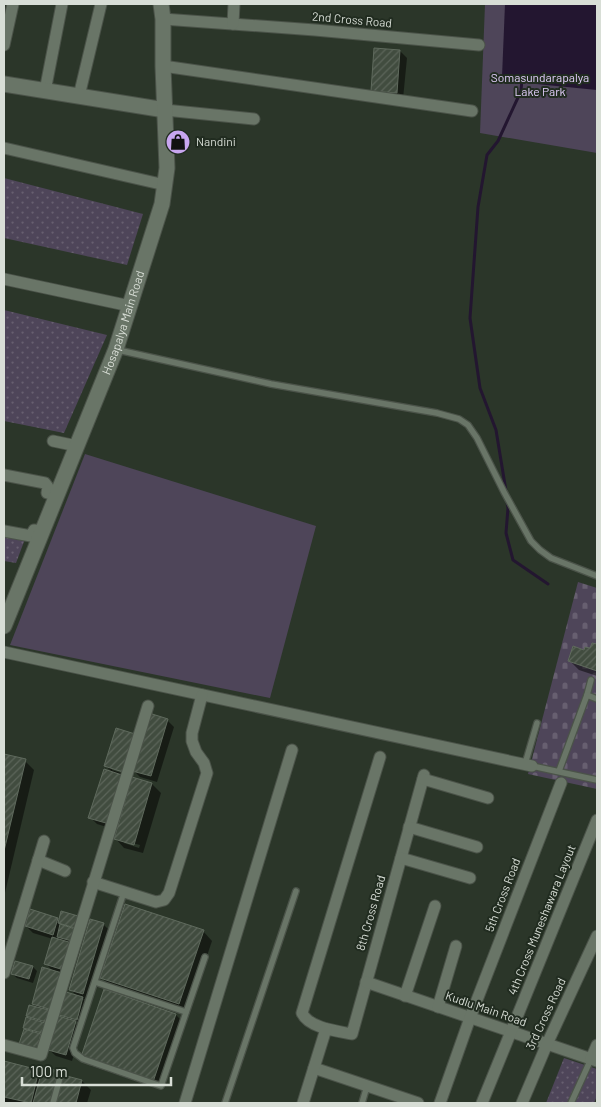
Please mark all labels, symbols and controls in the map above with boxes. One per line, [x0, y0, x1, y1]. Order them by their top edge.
street label: 2nd Cross Road [312, 9, 393, 29]
park label: Somasundarapalya Lake Park [491, 70, 589, 98]
shop icon: Nandini [165, 129, 191, 155]
place label: Nandini [196, 134, 236, 148]
street label: Hosapalya Main Road [98, 269, 146, 377]
street label: 4th Cross Muneshawara Layout [504, 842, 578, 997]
street label: 5th Cross Road [482, 856, 523, 933]
street label: 8th Cross Road [353, 873, 388, 952]
street label: 3rd Cross Road [522, 975, 568, 1052]
street label: Kudlu Main Road [444, 988, 529, 1029]
scale bar [22, 1054, 171, 1086]
text: 100 m [30, 1062, 68, 1080]

